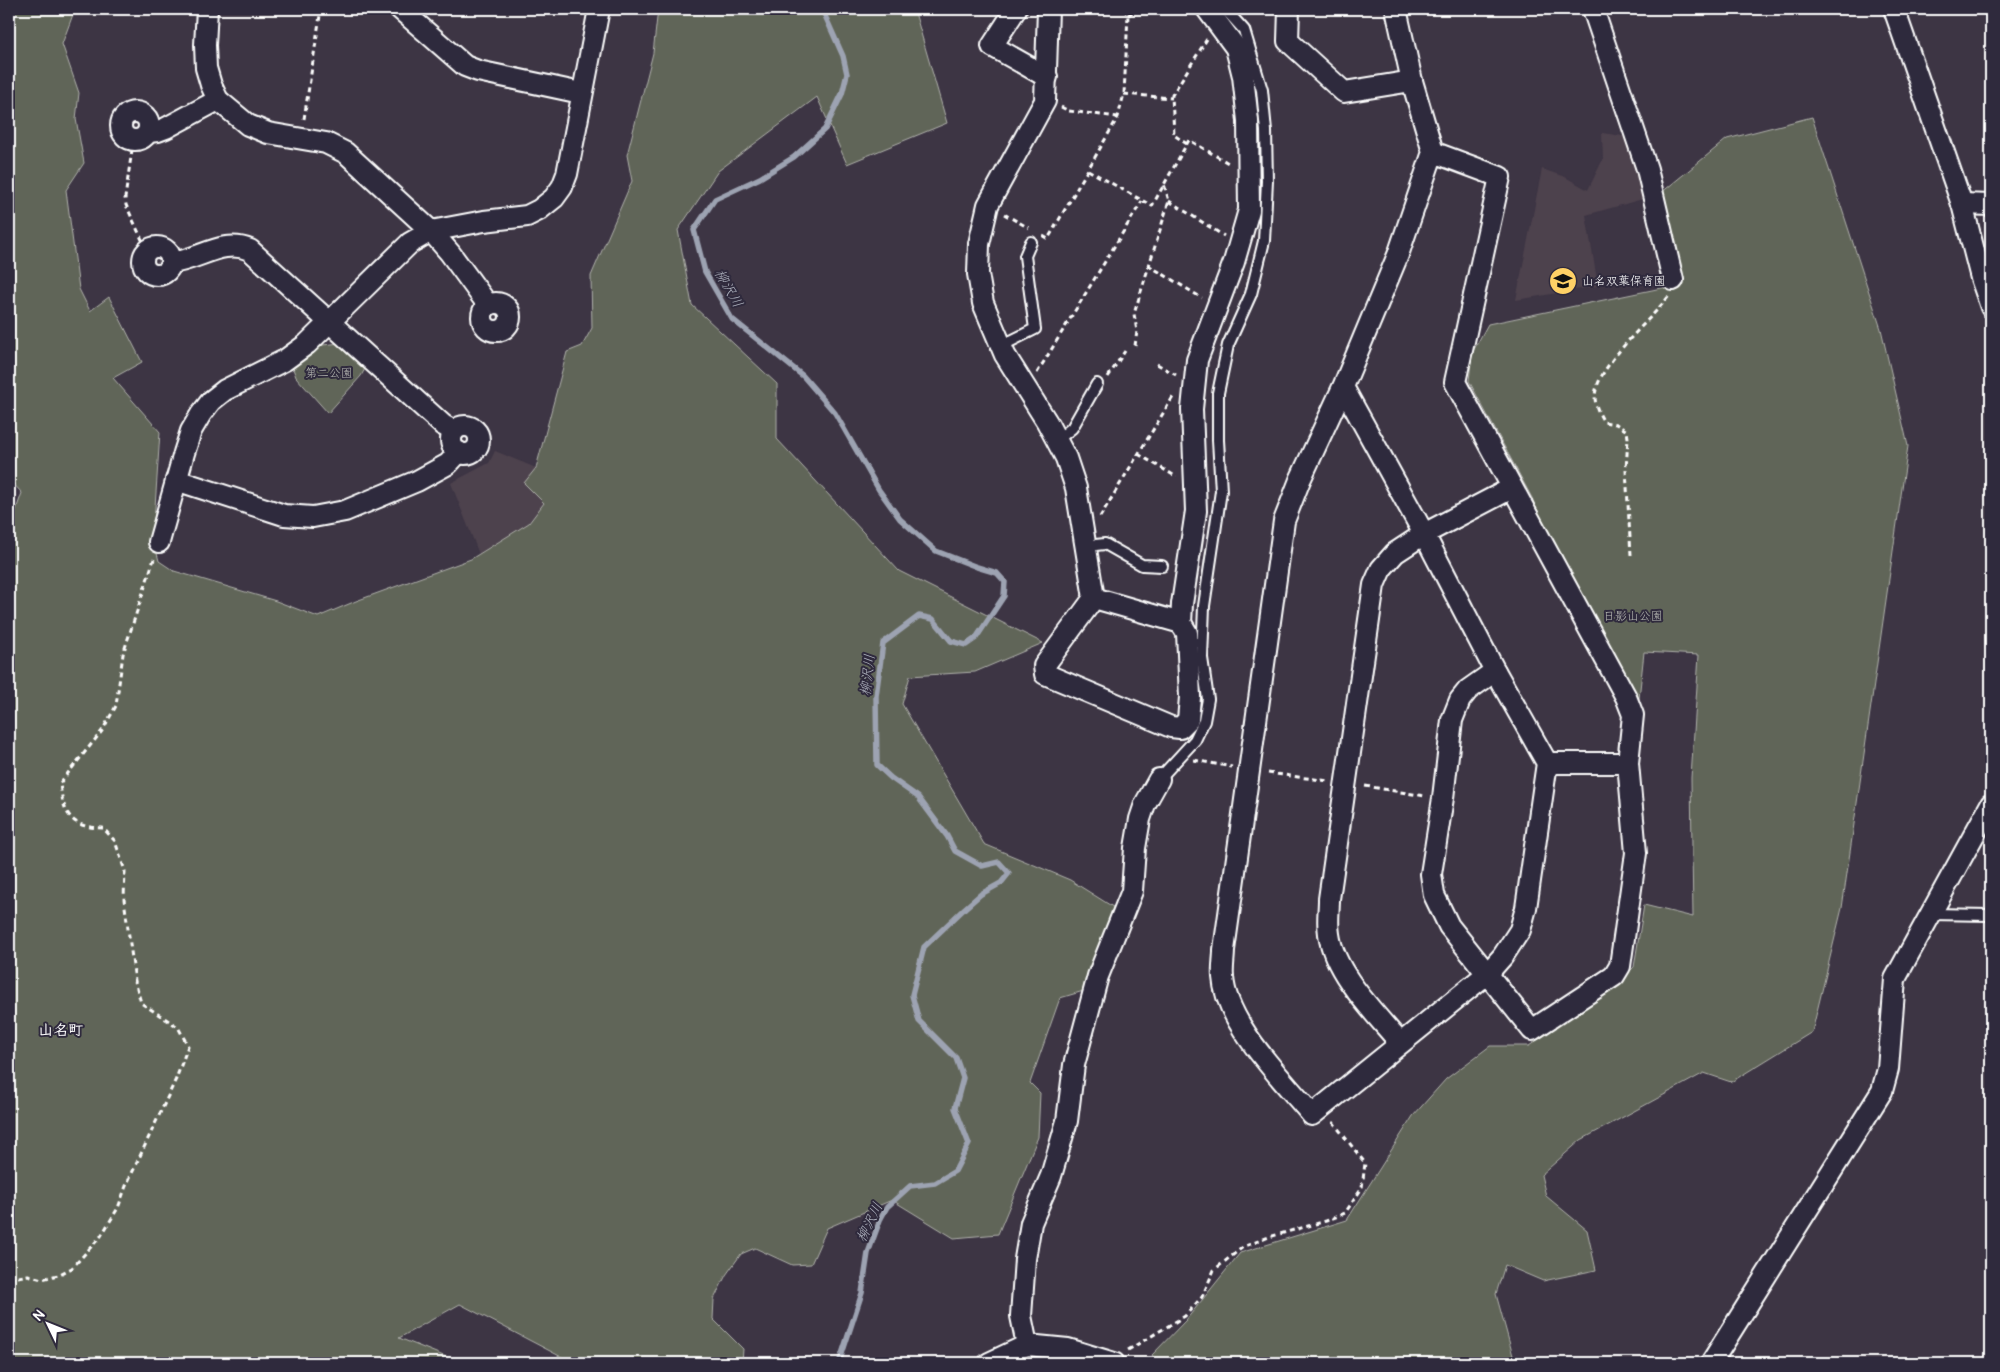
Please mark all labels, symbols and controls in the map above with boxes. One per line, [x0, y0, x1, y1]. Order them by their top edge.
water label: 柳沢川 [711, 266, 746, 311]
school or university icon: 山名双葉保育園 [1548, 266, 1578, 296]
place label: 山名双葉保育園 [1582, 274, 1666, 289]
park label: 第二公園 [305, 366, 353, 381]
park label: 日影山公園 [1603, 609, 1663, 624]
water label: 柳沢川 [857, 653, 878, 697]
district label: 山名町 [38, 1021, 84, 1040]
water label: 柳沢川 [853, 1200, 886, 1245]
north arrow [22, 1300, 72, 1350]
text: N [29, 1306, 48, 1325]

